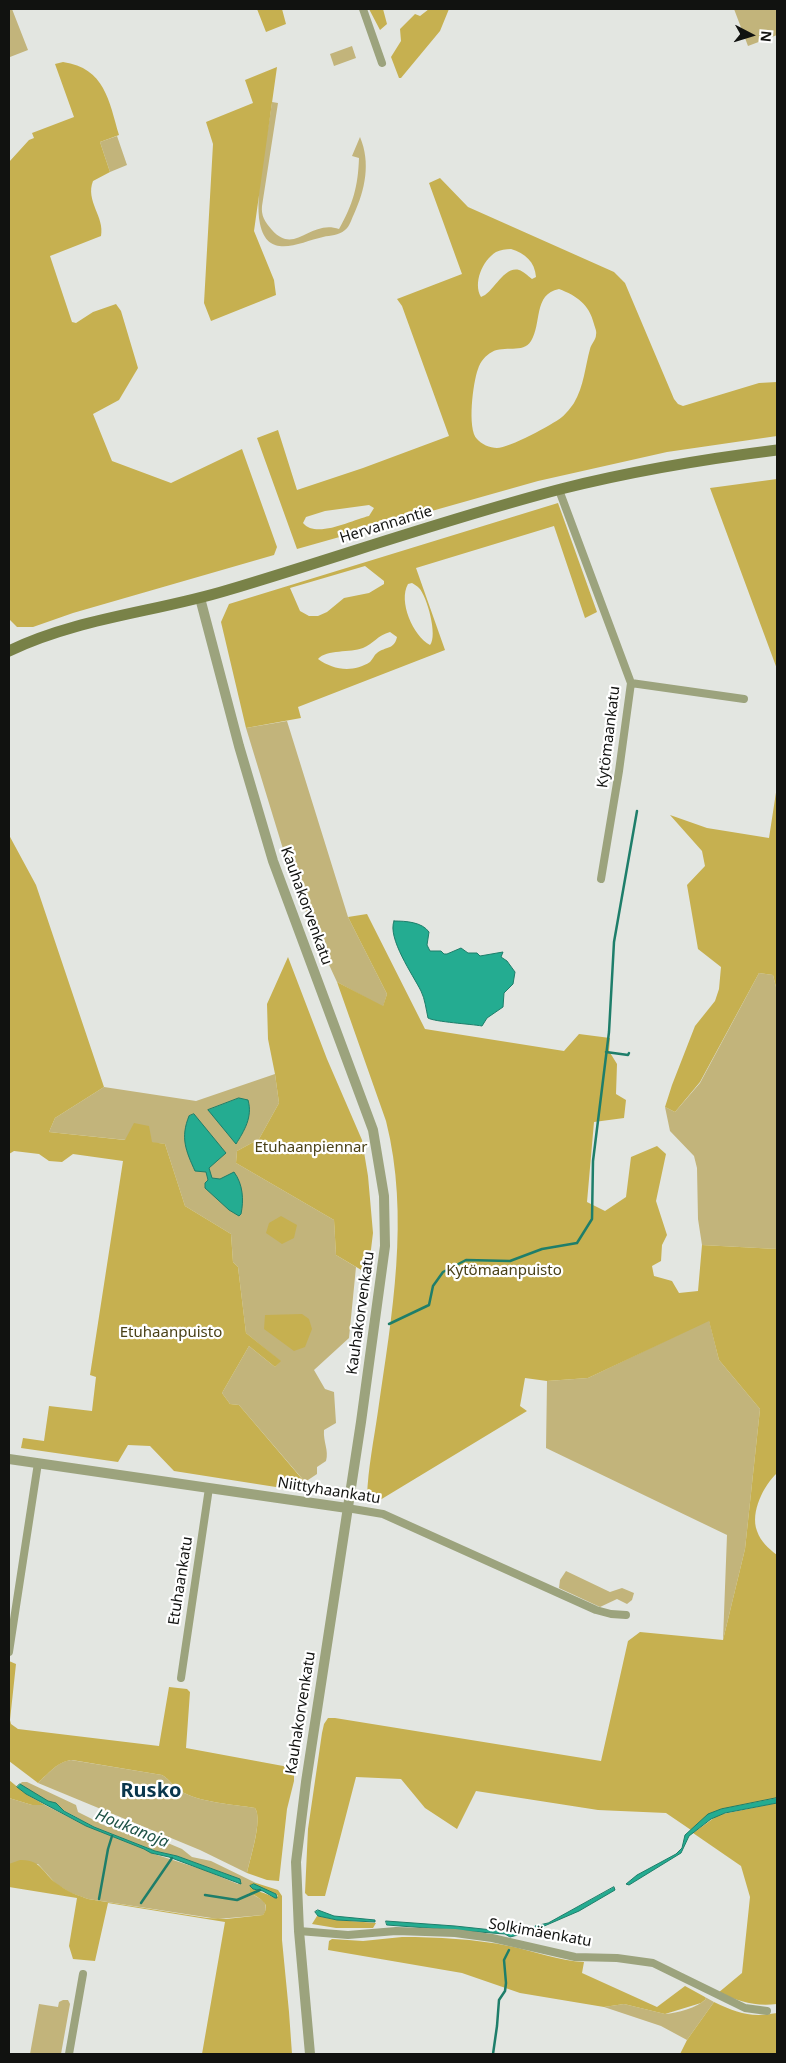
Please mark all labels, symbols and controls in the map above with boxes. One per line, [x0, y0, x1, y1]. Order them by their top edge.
north arrow [726, 10, 776, 60]
text: N [756, 30, 776, 43]
street label: Hervannantie [338, 502, 434, 548]
street label: Kytömaankatu [594, 685, 624, 789]
street label: Kauhakorvenkatu [276, 844, 336, 968]
park label: Etuhaanpiennar [254, 1139, 368, 1157]
street label: Kauhakorvenkatu [343, 1250, 379, 1376]
park label: Kytömaanpuisto [446, 1262, 562, 1280]
park label: Etuhaanpuisto [120, 1324, 222, 1342]
street label: Niittyhaankatu [276, 1474, 382, 1508]
street label: Etuhaankatu [165, 1535, 197, 1627]
street label: Kauhakorvenkatu [282, 1650, 320, 1776]
district label: Rusko [120, 1779, 182, 1803]
water label: Houkanoja [92, 1806, 172, 1852]
street label: Solkimäenkatu [487, 1915, 593, 1951]

